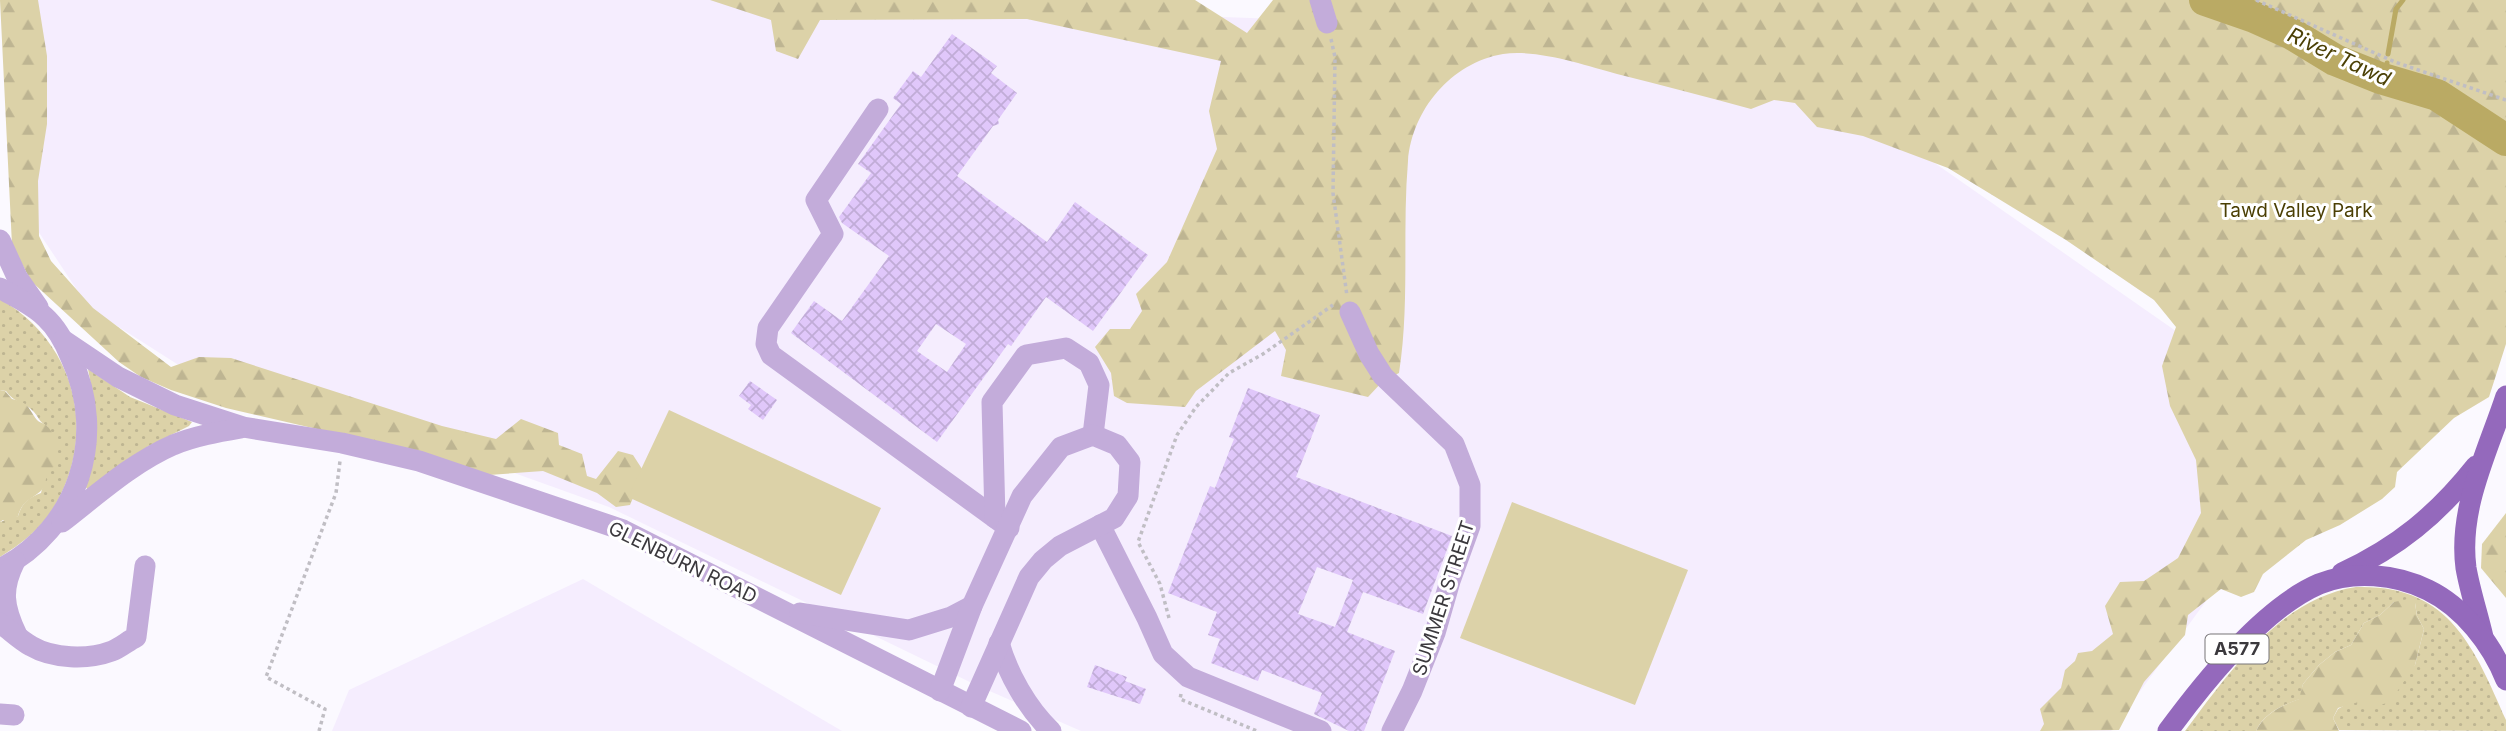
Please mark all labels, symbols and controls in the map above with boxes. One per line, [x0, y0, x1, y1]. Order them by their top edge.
water label: River Tawd [2284, 22, 2395, 91]
park label: Tawd Valley Park [2219, 199, 2373, 222]
street label: GLENBURN ROAD [605, 517, 761, 608]
street label: SUMMER STREET [1408, 518, 1479, 678]
road number: A577 [2206, 634, 2268, 664]

